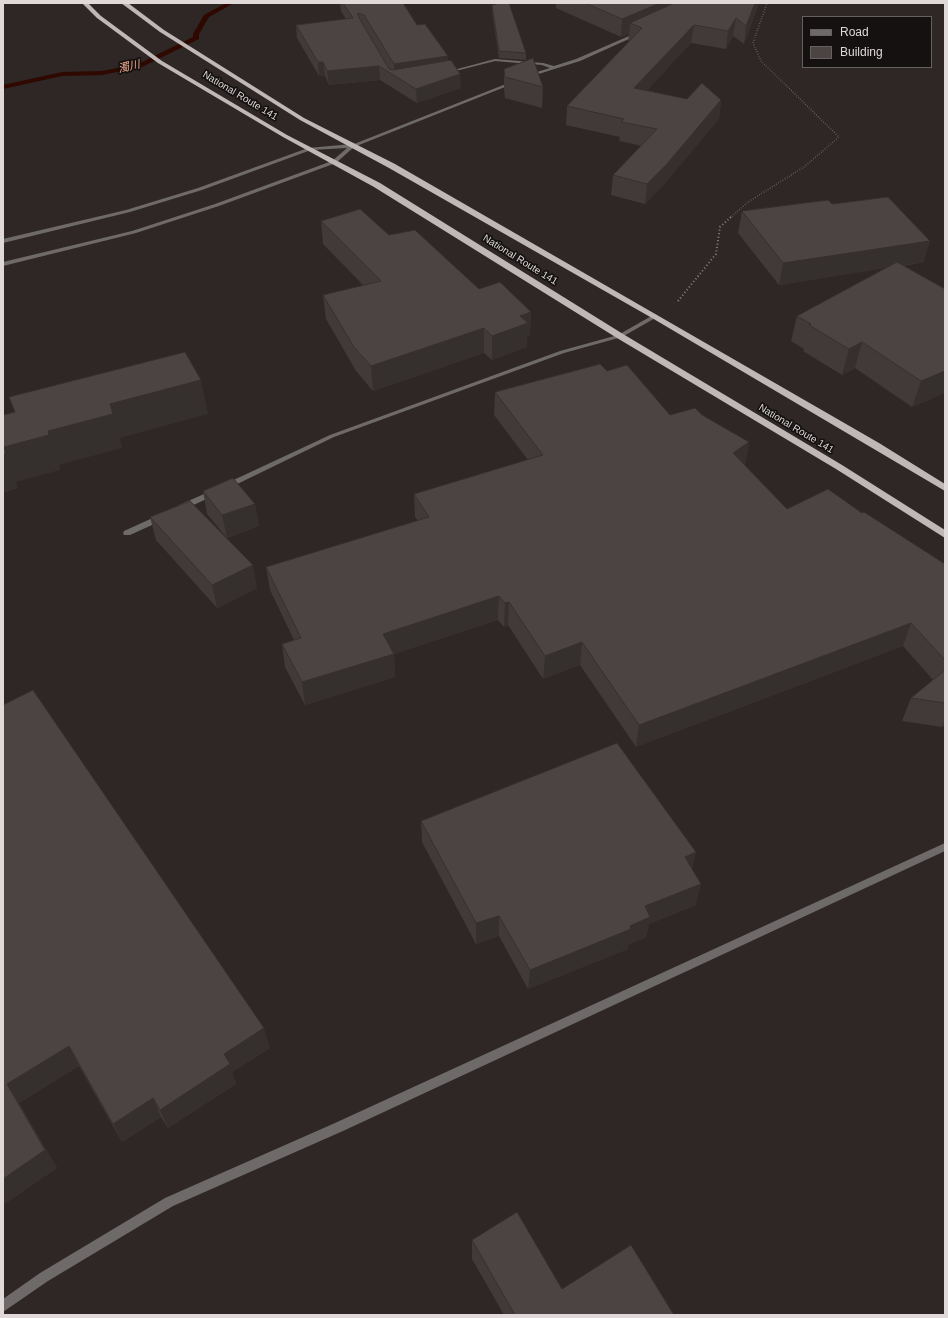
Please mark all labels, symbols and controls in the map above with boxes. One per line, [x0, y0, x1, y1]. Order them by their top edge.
legend [802, 16, 932, 68]
text: Road [840, 25, 869, 39]
text: Building [840, 45, 883, 59]
water label: 濁川 [117, 58, 141, 76]
street label: National Route 141 [200, 69, 280, 123]
street label: National Route 141 [481, 232, 559, 288]
street label: National Route 141 [756, 402, 836, 456]

